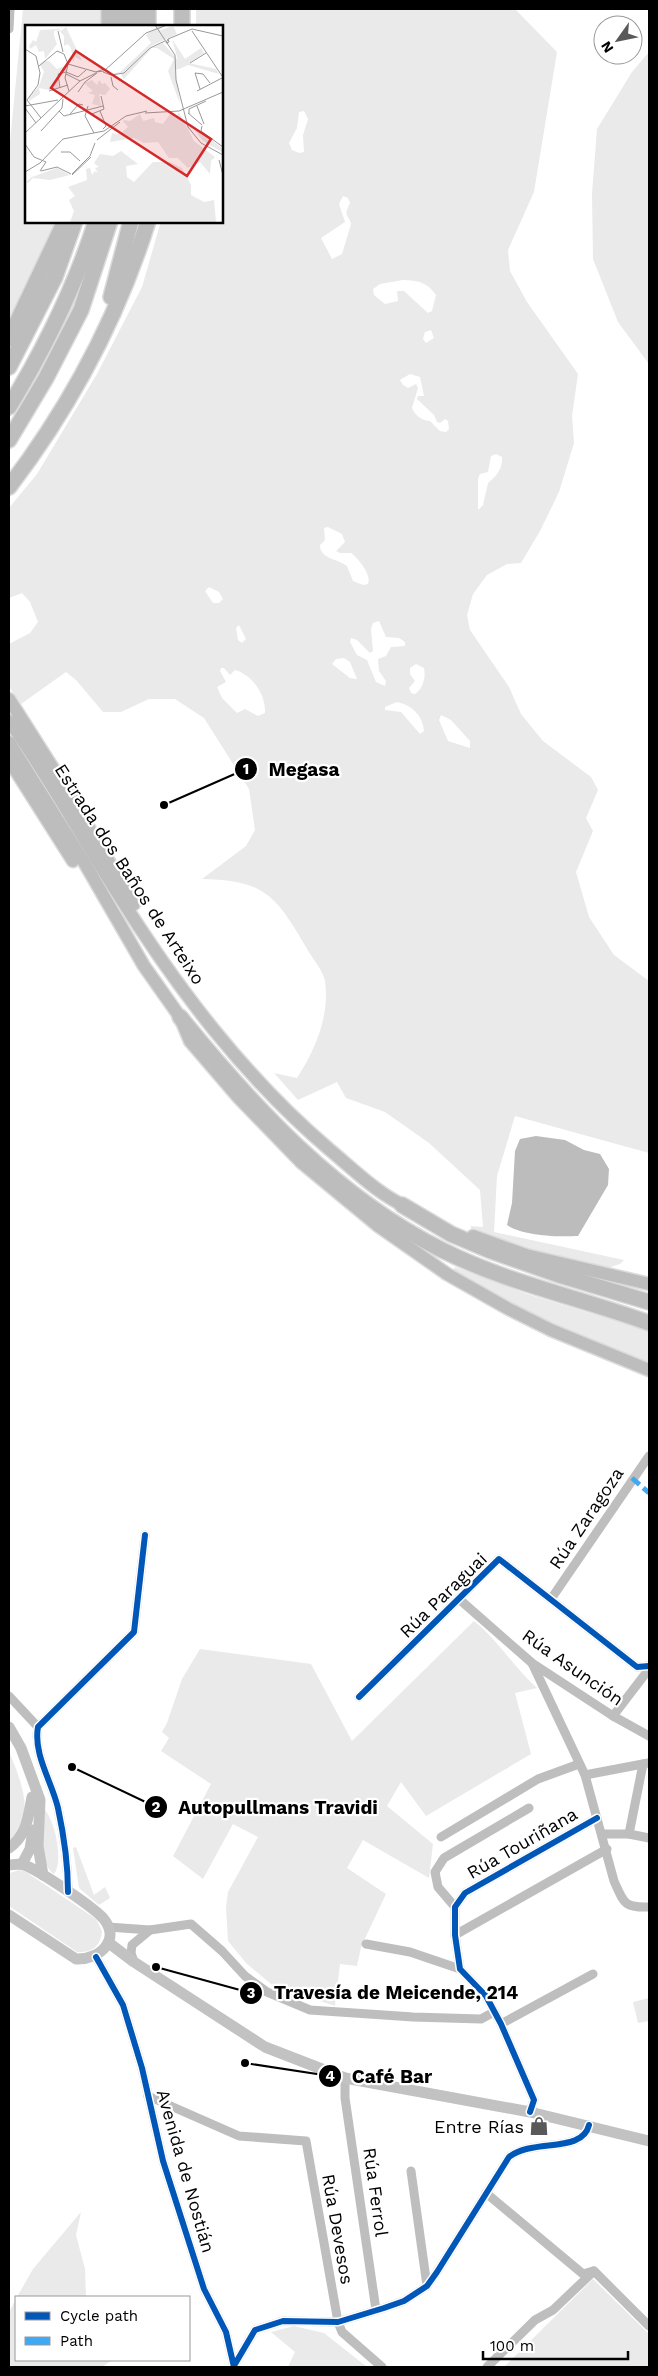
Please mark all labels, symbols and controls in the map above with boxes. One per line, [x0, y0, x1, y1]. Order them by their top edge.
north arrow [593, 15, 643, 65]
inset map [25, 25, 222, 222]
text: N [598, 38, 617, 56]
callout: Megasa [234, 752, 350, 786]
text: Megasa [269, 758, 340, 781]
street label: Estrada dos Baños de Arteixo [51, 760, 209, 988]
text: 1 [243, 760, 249, 778]
street label: Rúa Zaragoza [544, 1463, 628, 1573]
street label: Rúa Paraguai [395, 1548, 491, 1642]
street label: Rúa Asunción [518, 1624, 628, 1710]
callout: Autopullmans Travidi [143, 1790, 388, 1824]
text: Autopullmans Travidi [178, 1796, 378, 1819]
text: 2 [152, 1798, 161, 1816]
street label: Rúa Touriñana [463, 1803, 581, 1883]
callout: Travesía de Meicende, 214 [238, 1976, 528, 2010]
text: Travesía de Meicende, 214 [274, 1981, 518, 2004]
text: 3 [247, 1984, 256, 2002]
callout: Café Bar [317, 2059, 443, 2093]
text: Café Bar [352, 2065, 433, 2088]
text: 4 [325, 2067, 335, 2085]
street label: Avenida de Nostián [153, 2087, 219, 2255]
shop icon: Entre Rías [528, 2115, 550, 2137]
place label: Entre Rías [434, 2116, 524, 2137]
street label: Rúa Ferrol [359, 2146, 393, 2238]
street label: Rúa Devesos [318, 2172, 358, 2286]
legend [15, 2296, 190, 2361]
text: Cycle path [60, 2307, 138, 2325]
scale bar [483, 2328, 628, 2360]
text: Path [60, 2332, 93, 2350]
text: 100 m [490, 2337, 534, 2355]

